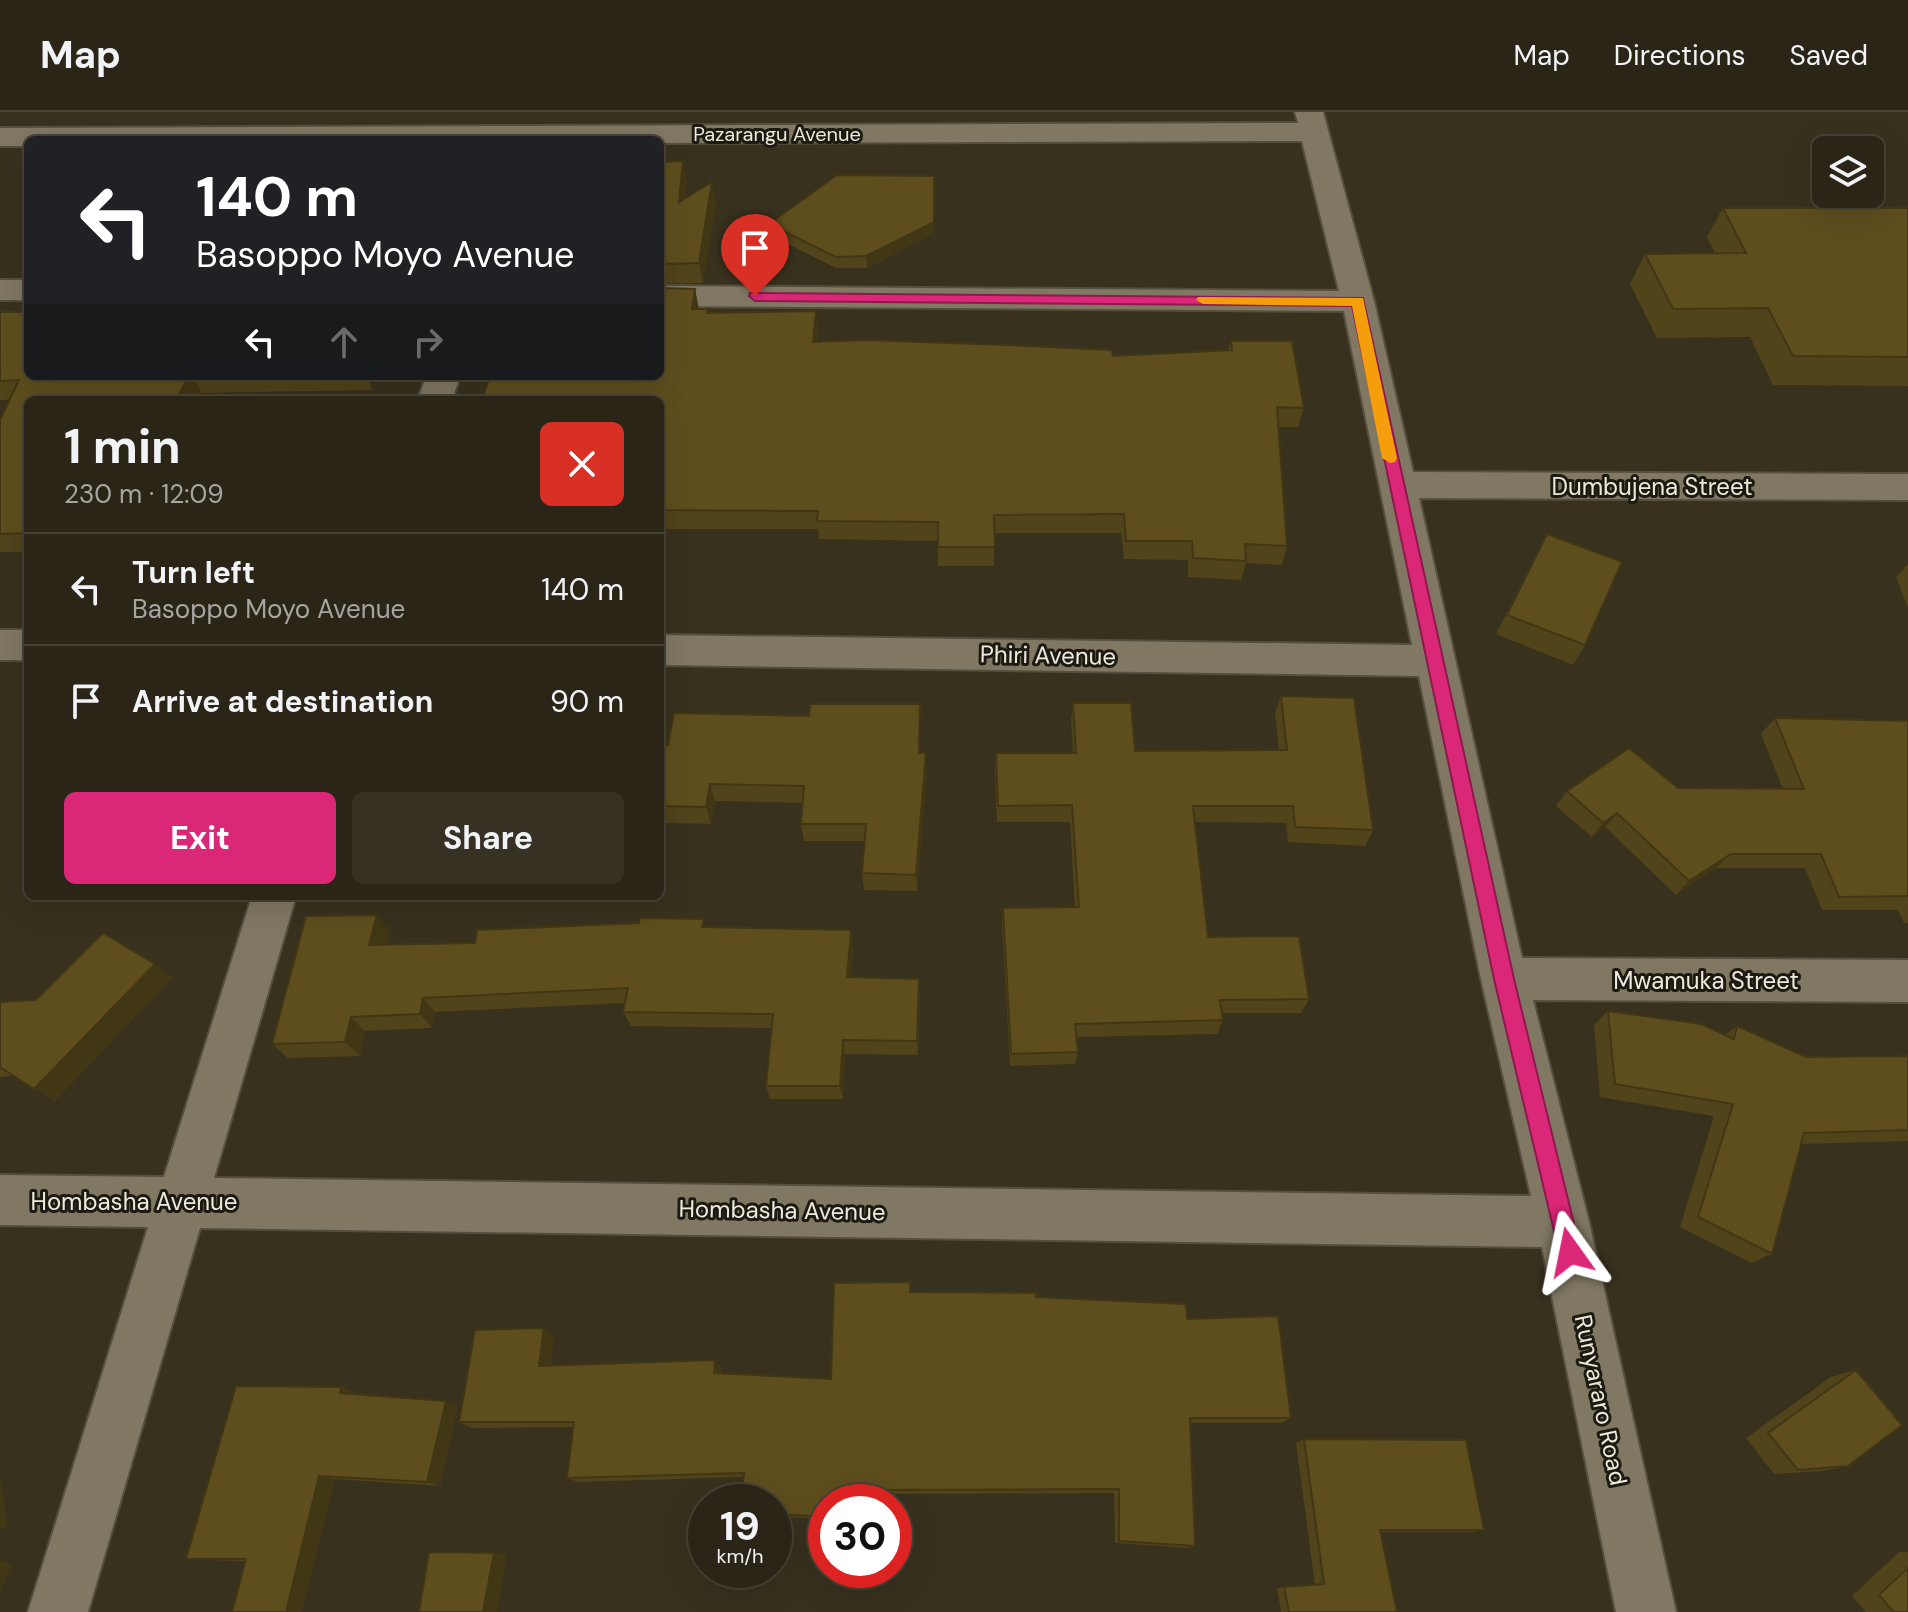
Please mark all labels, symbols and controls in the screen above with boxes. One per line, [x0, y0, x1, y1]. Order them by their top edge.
text: Map [40, 30, 121, 80]
text: Map [1513, 37, 1570, 74]
text: Directions [1614, 37, 1746, 74]
text: Saved [1790, 37, 1868, 74]
street label: Pazarangu Avenue [693, 121, 861, 147]
map controls [1812, 136, 1884, 208]
button: layers [1812, 136, 1884, 208]
text: 140 m [196, 160, 358, 233]
icon: left [64, 168, 168, 272]
pin [721, 214, 789, 296]
icon: arrive [733, 226, 777, 270]
text: Basoppo Moyo Avenue [196, 231, 574, 278]
icon: left [238, 320, 282, 364]
icon: ahead [322, 320, 366, 364]
icon: right [406, 320, 450, 364]
text: 1 min [64, 415, 181, 478]
button: close [540, 422, 624, 506]
street label: Dumbujena Street [1551, 471, 1753, 502]
text: 230 m · 12:09 [64, 477, 224, 511]
text: Turn left [132, 553, 255, 592]
icon: left [64, 567, 108, 611]
text: 140 m [541, 570, 624, 609]
text: Basoppo Moyo Avenue [132, 592, 405, 626]
street label: Phiri Avenue [980, 638, 1116, 672]
icon: arrive [64, 679, 108, 723]
text: Arrive at destination [132, 682, 433, 721]
text: 90 m [550, 682, 624, 721]
button: Exit [64, 792, 336, 884]
button: Share [352, 792, 624, 884]
street label: Mwamuka Street [1613, 965, 1799, 996]
street label: Hombasha Avenue [31, 1186, 237, 1217]
street label: Hombasha Avenue [678, 1193, 886, 1227]
position arrow [1528, 1210, 1612, 1294]
street label: Runyararo Road [1568, 1312, 1634, 1488]
speed limit sign: 30 [808, 1484, 912, 1588]
text: 19 [720, 1500, 760, 1552]
text: km/h [716, 1543, 764, 1569]

